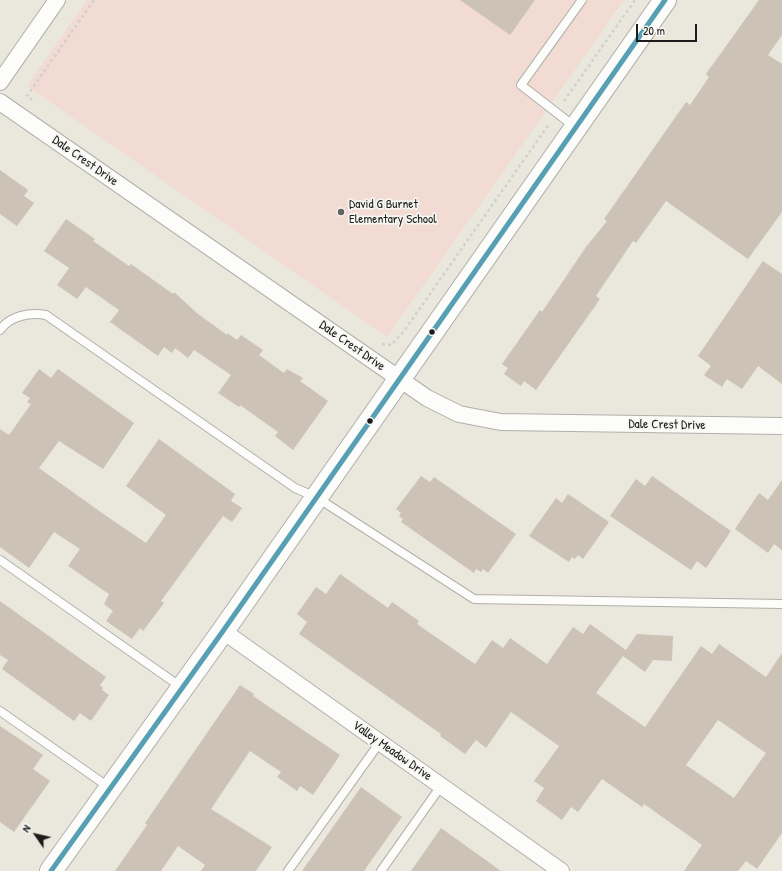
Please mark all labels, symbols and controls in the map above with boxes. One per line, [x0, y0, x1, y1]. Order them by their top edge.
scale bar [638, 16, 699, 42]
text: 20 m [643, 22, 665, 39]
street label: Dale Crest Drive [49, 132, 121, 190]
place label: David G Burnet Elementary School [349, 197, 437, 228]
marker: David G Burnet Elementary School [336, 207, 346, 217]
street label: Dale Crest Drive [316, 317, 388, 375]
unlabelled marker [427, 327, 437, 337]
unlabelled marker [365, 416, 375, 426]
street label: Dale Crest Drive [628, 417, 706, 433]
street label: Valley Meadow Drive [349, 718, 435, 784]
north arrow [16, 815, 56, 855]
text: N [19, 822, 33, 835]

